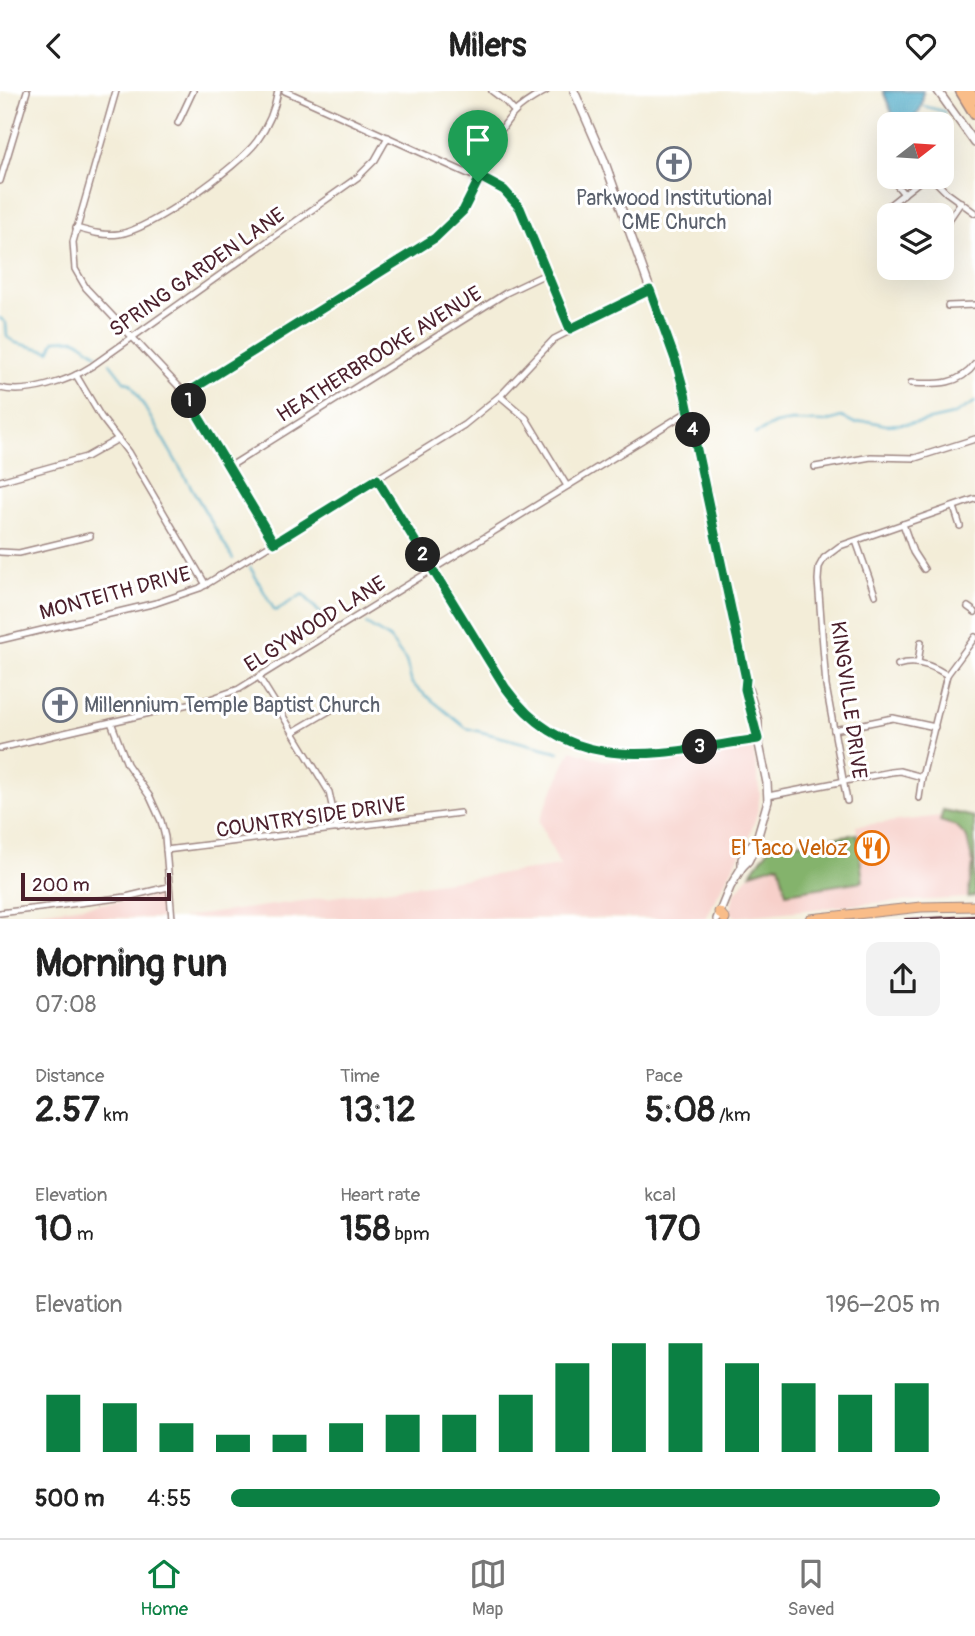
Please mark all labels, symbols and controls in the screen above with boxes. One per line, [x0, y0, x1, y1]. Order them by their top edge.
text: Milers [449, 26, 526, 66]
icon: back [35, 27, 73, 65]
icon: heart [902, 27, 940, 65]
pin [448, 110, 508, 182]
north arrow [877, 112, 954, 189]
map controls [877, 112, 954, 280]
icon: arrive [459, 121, 497, 159]
church icon: Parkwood Institutional CME Church [655, 145, 693, 183]
place label: Parkwood Institutional CME Church [576, 185, 772, 236]
street label: SPRING GARDEN LANE [104, 202, 290, 343]
button: layers [877, 203, 954, 280]
street label: HEATHERBROOKE AVENUE [272, 280, 487, 429]
pin: 1 [172, 383, 206, 419]
text: 1 [185, 388, 192, 412]
pin: 4 [676, 413, 710, 447]
text: 4 [687, 417, 698, 441]
pin: 2 [406, 538, 440, 573]
text: 2 [417, 542, 428, 566]
street label: MONTEITH DRIVE [37, 560, 194, 627]
street label: ELGYWOOD LANE [239, 570, 391, 679]
street label: KINGVILLE DRIVE [824, 619, 873, 781]
church icon: Millennium Temple Baptist Church [41, 686, 79, 724]
place label: Millennium Temple Baptist Church [84, 692, 380, 719]
pin: 3 [682, 729, 718, 765]
text: 3 [694, 734, 705, 758]
street label: COUNTRYSIDE DRIVE [215, 791, 408, 844]
restaurant icon: El Taco Veloz [853, 829, 891, 867]
place label: El Taco Veloz [731, 835, 848, 862]
scale bar [21, 869, 172, 901]
text: 200 m [32, 873, 90, 897]
text: Morning run [35, 940, 227, 988]
button: share [866, 942, 940, 1016]
text: 07:08 [35, 990, 96, 1019]
text: Distance [35, 1064, 104, 1088]
text: Time [340, 1064, 380, 1088]
text: Pace [645, 1064, 683, 1088]
text: 2.57 [35, 1088, 100, 1132]
text: 13:12 [340, 1088, 416, 1132]
text: 5:08 [645, 1088, 715, 1132]
text: km [100, 1103, 129, 1127]
text: /km [715, 1103, 751, 1127]
text: Elevation [35, 1183, 107, 1207]
text: Heart rate [340, 1183, 420, 1207]
text: kcal [645, 1183, 676, 1207]
text: 10 [35, 1207, 73, 1251]
text: 158 [340, 1207, 390, 1251]
text: 170 [645, 1207, 701, 1251]
text: m [73, 1222, 94, 1246]
text: bpm [390, 1222, 430, 1246]
text: Elevation [35, 1290, 123, 1319]
text: 196–205 m [826, 1290, 940, 1319]
text: 500 m [35, 1484, 104, 1513]
text: 4:55 [147, 1484, 191, 1513]
tab: Home [140, 1555, 188, 1621]
tab: Map [469, 1555, 507, 1621]
tab: Saved [788, 1555, 835, 1621]

